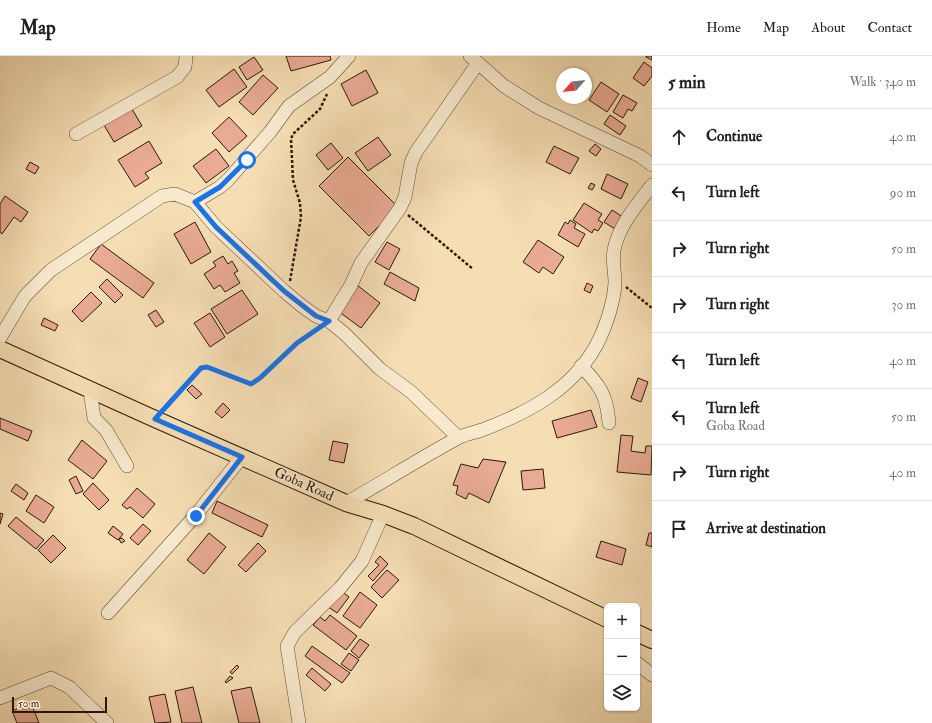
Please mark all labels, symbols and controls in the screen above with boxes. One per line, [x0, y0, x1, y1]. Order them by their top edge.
text: Map [20, 16, 56, 40]
text: Home [706, 19, 741, 36]
text: Map [763, 19, 789, 36]
text: About [811, 19, 845, 36]
text: Contact [867, 19, 912, 36]
north arrow [556, 68, 592, 104]
text: 5 min [668, 72, 706, 93]
text: Walk · 340 m [850, 74, 916, 90]
icon: ahead [668, 126, 690, 148]
text: Continue [706, 127, 762, 146]
text: 40 m [890, 129, 916, 145]
route start [238, 151, 256, 169]
icon: left [668, 182, 690, 204]
text: Turn left [706, 183, 760, 202]
text: 90 m [890, 185, 916, 201]
icon: right [668, 238, 690, 260]
text: Turn right [706, 239, 769, 258]
text: 50 m [891, 241, 916, 257]
icon: right [668, 294, 690, 316]
text: Turn right [706, 295, 769, 314]
text: 30 m [892, 297, 916, 313]
icon: left [668, 350, 690, 372]
text: Turn left [706, 351, 760, 370]
text: 40 m [890, 353, 916, 369]
text: Turn left [706, 399, 760, 418]
icon: left [668, 406, 690, 428]
text: 50 m [891, 409, 916, 425]
text: Goba Road [706, 418, 765, 434]
icon: right [668, 462, 690, 484]
street label: Goba Road [272, 463, 336, 505]
text: Turn right [706, 463, 769, 482]
text: 40 m [890, 465, 916, 481]
route end [187, 507, 205, 525]
icon: arrive [668, 518, 690, 540]
text: Arrive at destination [706, 519, 826, 538]
map controls [604, 603, 640, 711]
button: + [604, 603, 640, 639]
button: − [604, 639, 640, 675]
button: layers [604, 675, 640, 711]
scale bar [12, 695, 107, 714]
text: 50 m [18, 697, 39, 710]

